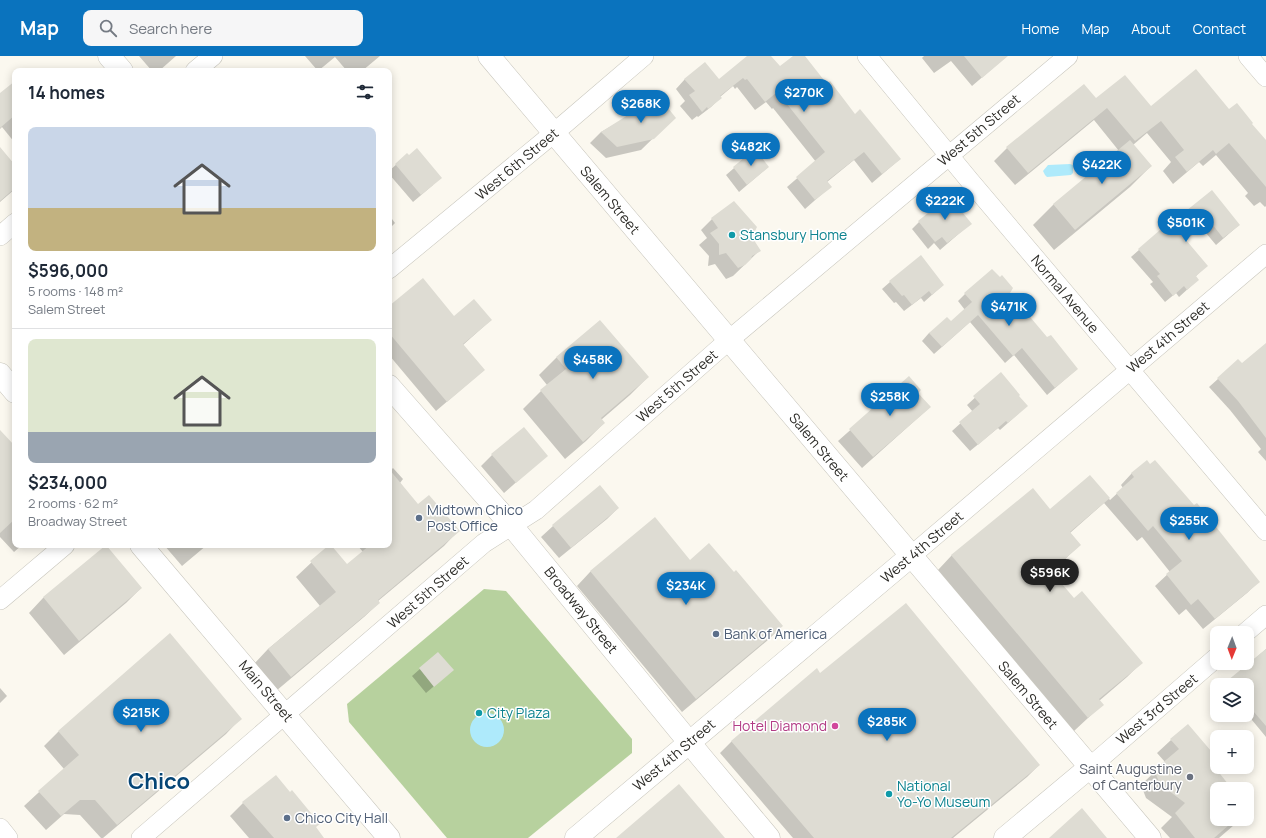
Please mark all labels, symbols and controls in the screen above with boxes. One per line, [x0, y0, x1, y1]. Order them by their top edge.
search box [83, 10, 363, 46]
text: Map [20, 15, 59, 41]
icon: search [97, 17, 119, 39]
text: Search here [129, 18, 212, 39]
text: Home [1022, 19, 1059, 38]
text: Map [1081, 19, 1109, 38]
text: About [1131, 19, 1171, 38]
text: Contact [1193, 19, 1246, 38]
pin: $270K [776, 79, 832, 113]
text: 14 homes [28, 81, 105, 104]
icon: filters [354, 81, 376, 103]
text: $270K [784, 83, 824, 101]
street label: West 5th Street [933, 89, 1024, 170]
pin: $268K [613, 90, 669, 124]
text: $268K [621, 94, 661, 112]
street label: West 6th Street [471, 123, 562, 204]
pin: $482K [723, 133, 779, 167]
text: $482K [731, 137, 771, 155]
pin: $422K [1074, 151, 1130, 185]
icon: home [166, 153, 238, 225]
text: $422K [1082, 155, 1122, 173]
street label: Salem Street [576, 162, 645, 238]
pin: $222K [917, 187, 973, 221]
text: $222K [925, 191, 965, 209]
pin: $501K [1158, 209, 1214, 243]
text: $501K [1167, 213, 1205, 231]
place label: Stansbury Home [740, 225, 847, 244]
marker: Stansbury Home [727, 230, 737, 240]
street label: Normal Avenue [1027, 251, 1104, 337]
text: $596,000 [28, 259, 109, 282]
text: 5 rooms · 148 m² [28, 282, 123, 300]
pin: $471K [981, 293, 1037, 327]
street label: West 4th Street [1122, 296, 1213, 377]
text: $471K [990, 297, 1028, 315]
text: Salem Street [28, 300, 105, 318]
street label: West 5th Street [632, 345, 722, 426]
pin: $458K [565, 346, 621, 380]
text: $458K [573, 350, 613, 368]
icon: home [166, 365, 238, 437]
pin: $258K [862, 383, 918, 417]
text: $258K [870, 387, 910, 405]
street label: Salem Street [785, 409, 854, 485]
text: $234,000 [28, 471, 107, 494]
text: 2 rooms · 62 m² [28, 494, 118, 512]
place label: Midtown Chico Post Office [427, 500, 523, 535]
street label: West 4th Street [876, 506, 967, 587]
pin: $255K [1161, 507, 1217, 541]
text: $255K [1169, 511, 1209, 529]
text: Broadway Street [28, 512, 127, 530]
marker: Midtown Chico Post Office [414, 513, 424, 523]
street label: West 5th Street [383, 551, 473, 632]
pin: $596K [1022, 559, 1078, 593]
street label: Broadway Street [540, 562, 623, 657]
text: $596K [1030, 563, 1070, 581]
pin: $234K [658, 572, 714, 606]
text: $234K [666, 576, 706, 594]
place label: Bank of America [724, 624, 827, 643]
north arrow [1210, 626, 1254, 670]
map controls [1210, 626, 1254, 826]
marker: Bank of America [711, 629, 721, 639]
street label: Main Street [235, 656, 298, 726]
street label: Salem Street [994, 657, 1063, 733]
street label: West 3rd Street [1112, 669, 1202, 748]
button: layers [1210, 678, 1254, 722]
pin: $215K [113, 699, 169, 733]
text: $215K [122, 703, 160, 721]
place label: City Plaza [487, 703, 550, 722]
marker: City Plaza [474, 708, 484, 718]
pin: $285K [859, 708, 915, 742]
text: $285K [867, 712, 907, 730]
street label: West 4th Street [628, 714, 719, 795]
place label: Hotel Diamond [732, 716, 827, 735]
marker: Hotel Diamond [830, 721, 840, 731]
button: + [1210, 730, 1254, 774]
place label: Saint Augustine of Canterbury [1079, 759, 1183, 794]
district label: Chico [128, 766, 190, 796]
marker: Saint Augustine of Canterbury [1185, 772, 1195, 782]
place label: National Yo-Yo Museum [897, 776, 990, 811]
button: − [1210, 782, 1254, 826]
marker: National Yo-Yo Museum [884, 789, 894, 799]
place label: Chico City Hall [295, 808, 388, 827]
marker: Chico City Hall [282, 813, 292, 823]

